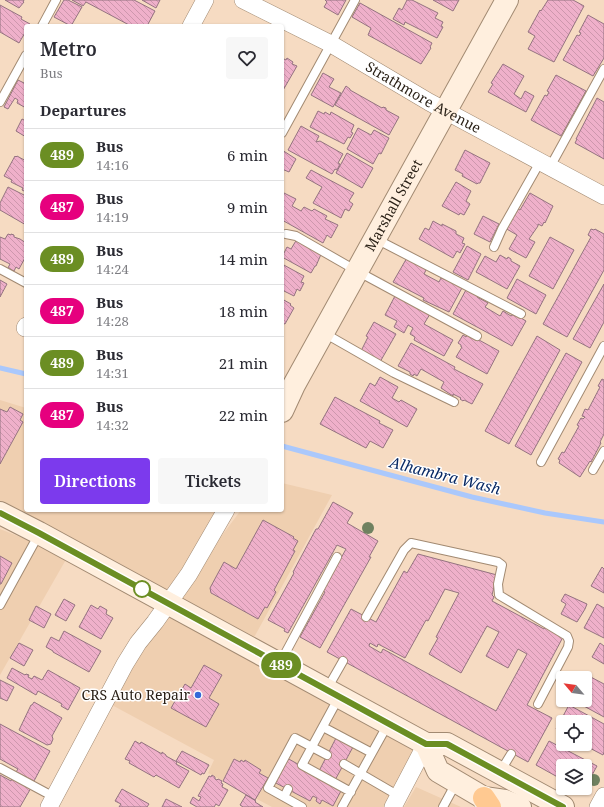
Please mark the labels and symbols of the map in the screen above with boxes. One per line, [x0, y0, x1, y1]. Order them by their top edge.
street label: Strathmore Avenue [362, 57, 484, 137]
street label: Marshall Street [360, 156, 426, 254]
water label: Alhambra Wash [387, 451, 503, 498]
unlabelled marker [133, 580, 151, 598]
line badge: 489 [258, 652, 304, 678]
north arrow [556, 671, 592, 707]
place label: CRS Auto Repair [82, 685, 190, 704]
marker: CRS Auto Repair [193, 690, 203, 700]

